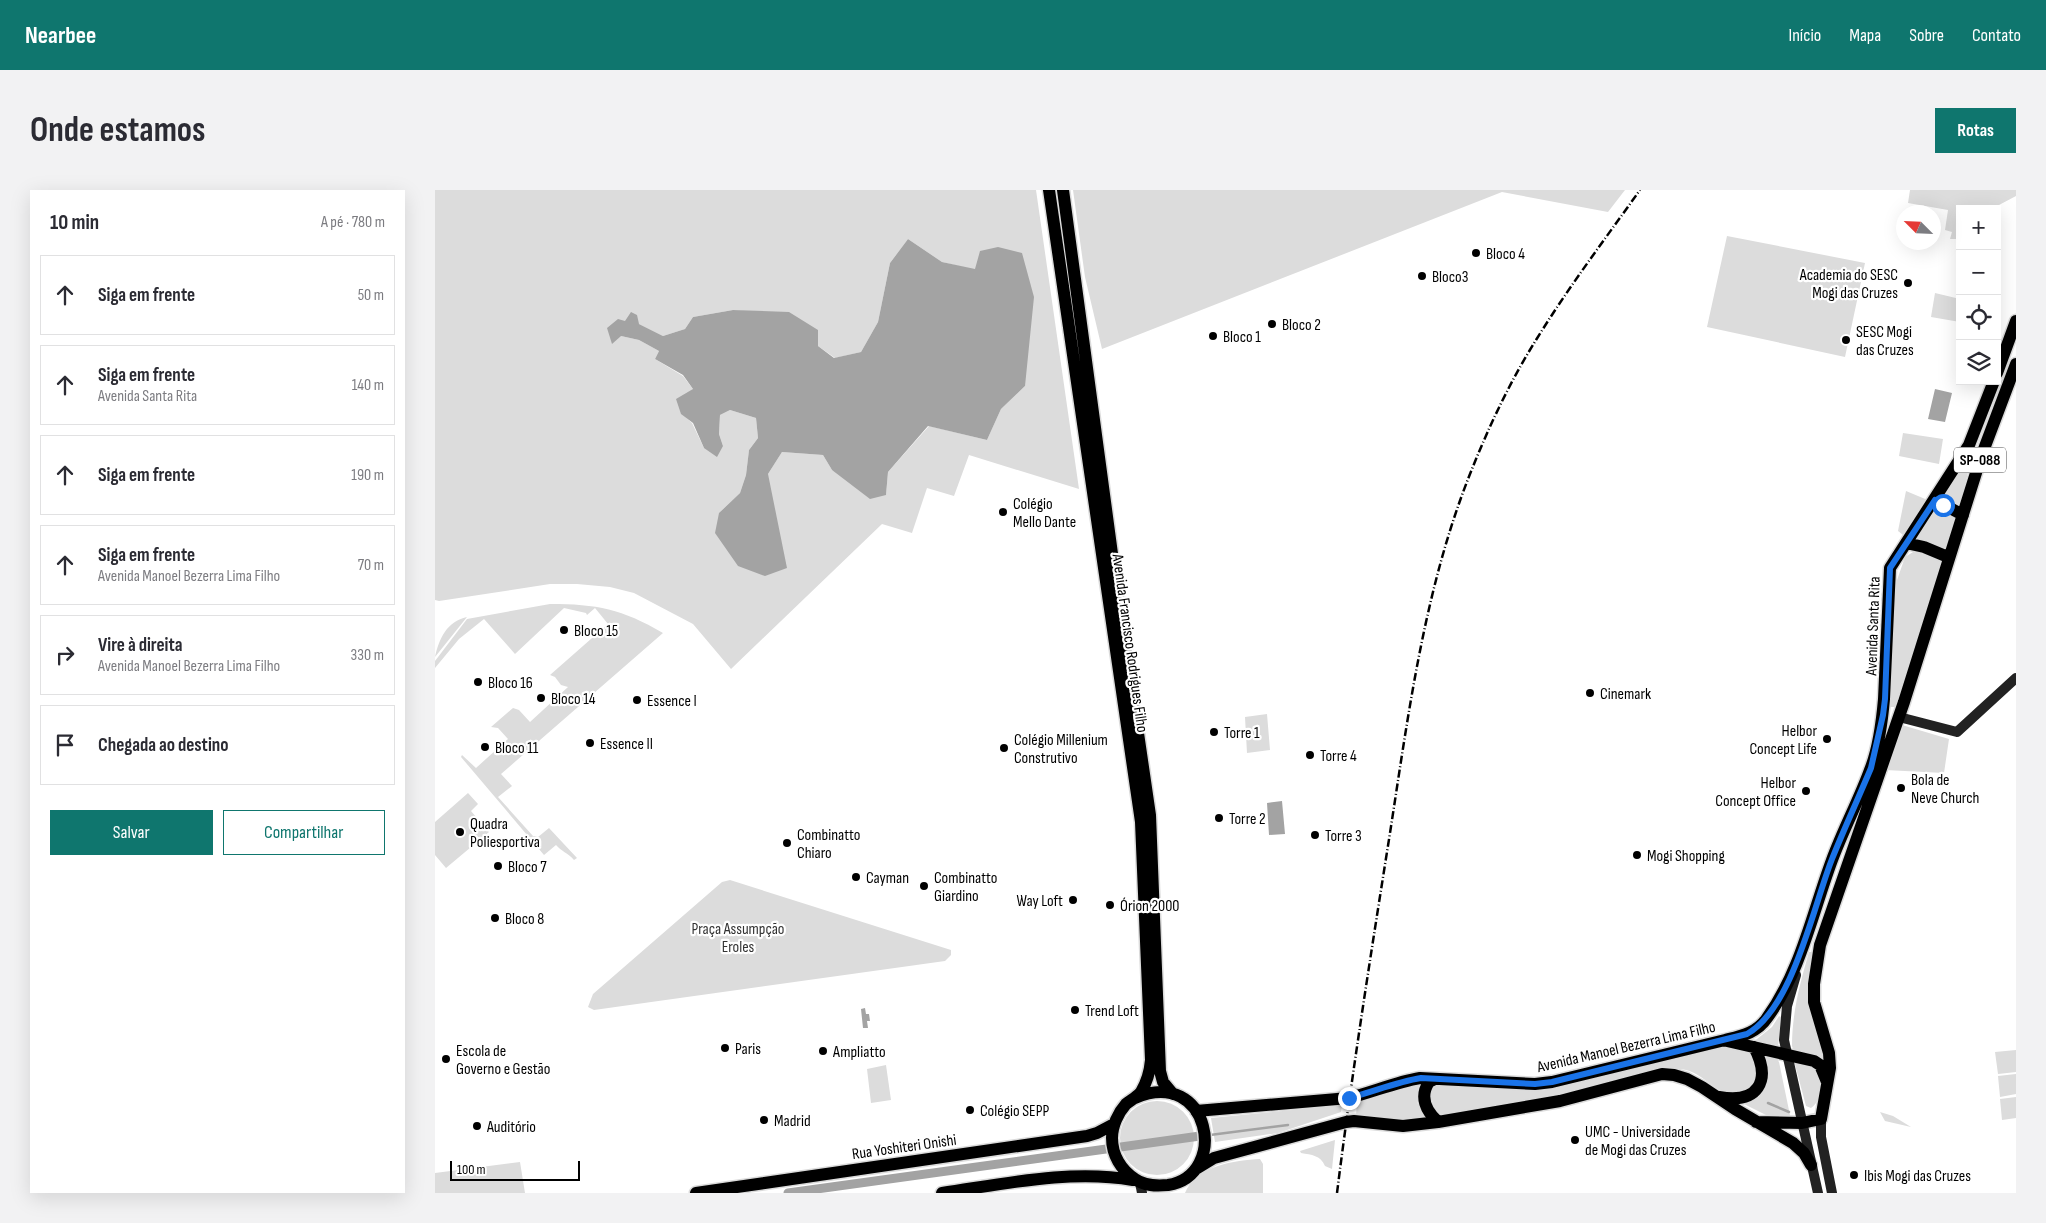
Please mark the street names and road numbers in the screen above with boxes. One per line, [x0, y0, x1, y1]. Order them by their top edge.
road number: SP-088 [1954, 448, 2006, 472]
street label: Avenida Francisco Rodrigues Filho [1107, 552, 1151, 734]
street label: Avenida Santa Rita [1862, 576, 1885, 677]
street label: Avenida Manoel Bezerra Lima Filho [1534, 1018, 1717, 1077]
street label: Rua Yoshiteri Onishi [851, 1131, 958, 1164]

